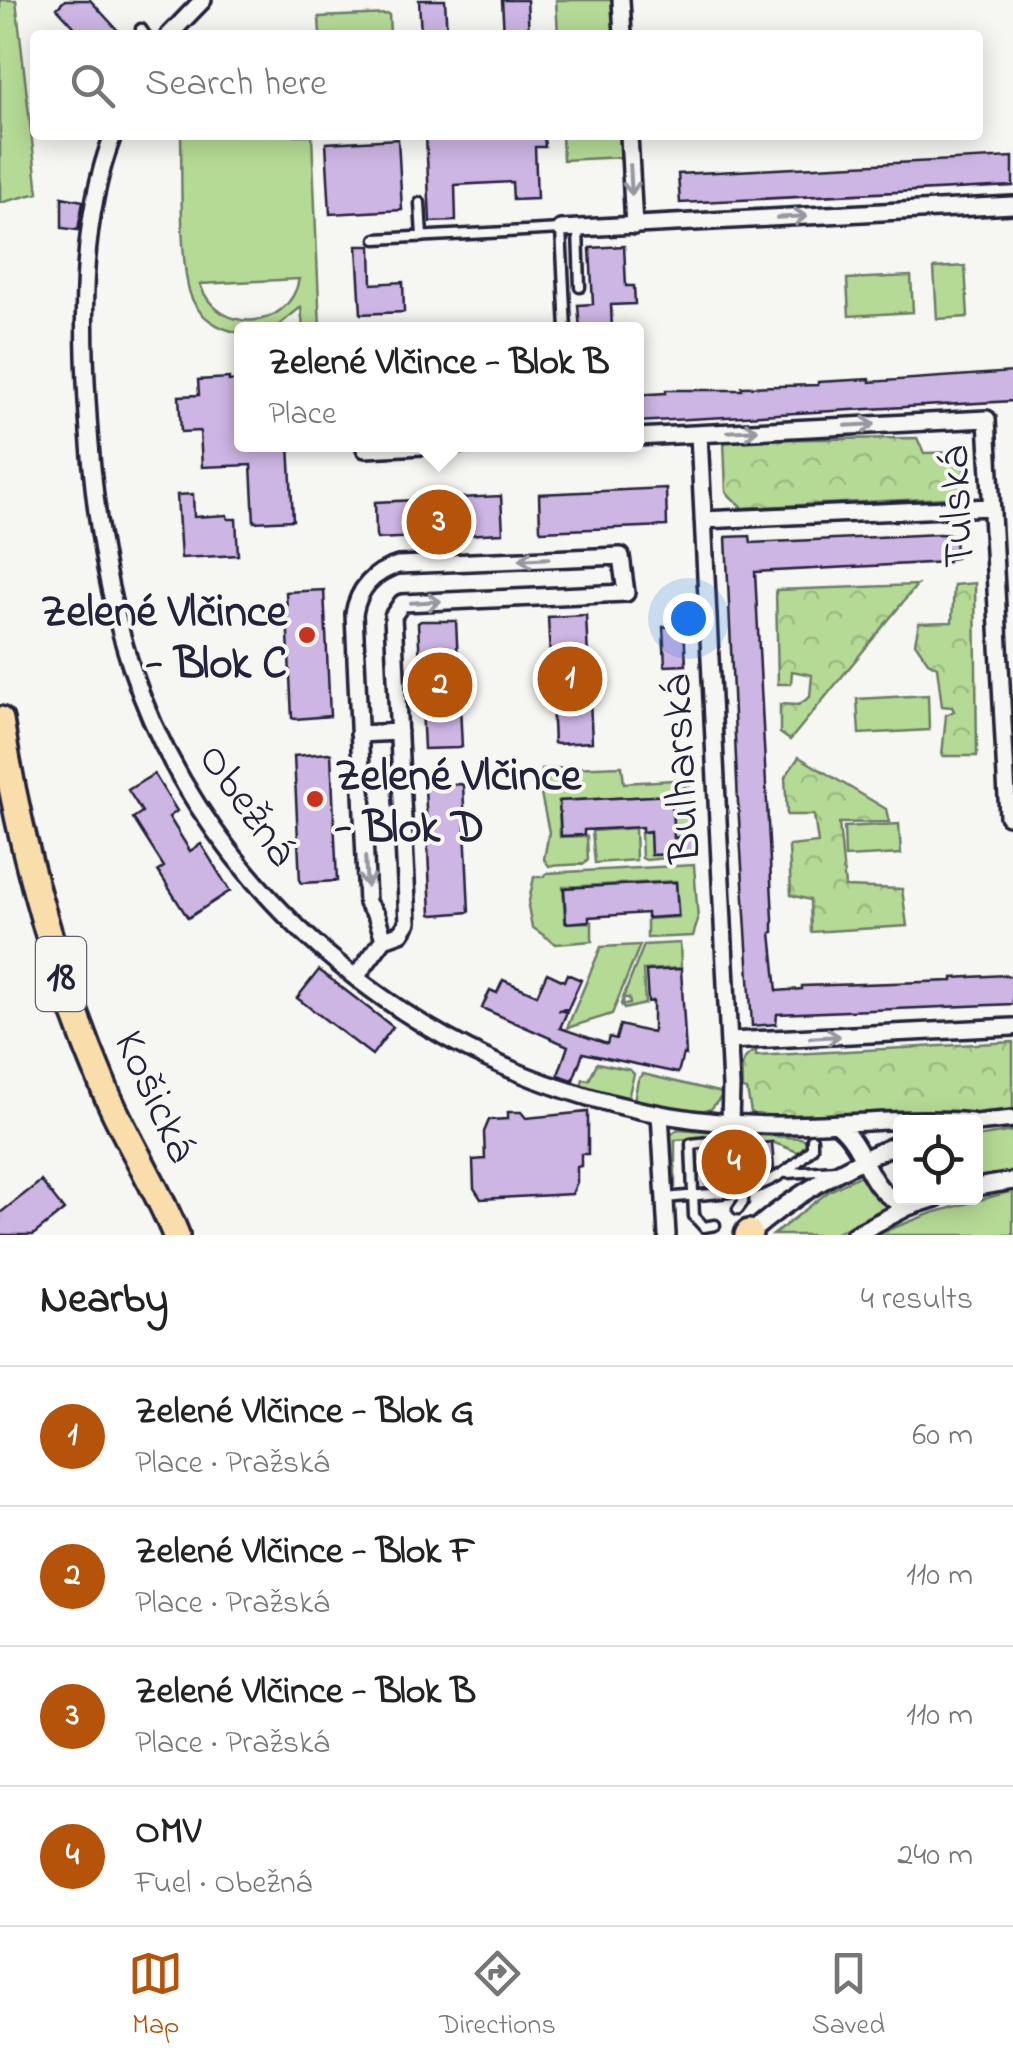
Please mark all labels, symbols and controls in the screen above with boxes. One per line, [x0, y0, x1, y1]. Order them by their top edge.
search box [30, 30, 983, 140]
text: Search here [145, 57, 327, 113]
icon: search [65, 58, 120, 113]
one-way arrow [622, 164, 641, 196]
one-way arrow [776, 207, 808, 226]
popup [234, 322, 644, 452]
text: Zelené Vlčince - Blok B [268, 336, 610, 392]
text: Place [268, 392, 336, 439]
one-way arrow [843, 416, 875, 435]
one-way arrow [727, 422, 759, 441]
street label: Tulská [923, 444, 995, 569]
pin: 3 [406, 484, 472, 560]
one-way arrow [519, 550, 551, 569]
place label: Zelené Vlčince - Blok C [41, 581, 289, 699]
one-way arrow [410, 593, 442, 612]
your location [663, 593, 714, 644]
marker: Zelené Vlčince - Blok C [296, 624, 318, 646]
pin: 1 [538, 642, 602, 716]
pin: 2 [408, 648, 472, 722]
street label: Bulharská [645, 673, 721, 866]
street label: Obežná [179, 731, 312, 881]
place label: Zelené Vlčince - Blok D [334, 745, 583, 863]
marker: Zelené Vlčince - Blok D [304, 788, 326, 810]
one-way arrow [357, 855, 376, 887]
road number: 18 [36, 937, 86, 1011]
street label: Košická [94, 1020, 213, 1174]
one-way arrow [808, 1027, 840, 1046]
map controls [893, 1115, 983, 1205]
button: locate [893, 1115, 983, 1205]
pin: 4 [702, 1124, 766, 1200]
text: Nearby [40, 1270, 168, 1331]
text: 4 results [861, 1277, 973, 1324]
text: Zelené Vlčince - Blok G [135, 1385, 474, 1441]
text: 1 [67, 1413, 78, 1460]
text: 60 m [912, 1413, 973, 1460]
text: Place · Pražská [135, 1441, 329, 1488]
text: Zelené Vlčince - Blok F [135, 1525, 475, 1581]
text: 2 [65, 1553, 80, 1600]
text: 110 m [906, 1553, 973, 1600]
text: Place · Pražská [135, 1581, 329, 1628]
text: Zelené Vlčince - Blok B [135, 1665, 476, 1721]
text: 3 [66, 1693, 79, 1740]
text: 110 m [906, 1693, 973, 1740]
text: Place · Pražská [135, 1721, 329, 1768]
text: OMV [135, 1805, 201, 1861]
text: 4 [66, 1833, 79, 1880]
text: 240 m [897, 1833, 973, 1880]
text: Fuel · Obežná [135, 1861, 312, 1908]
tab: Map [128, 1946, 183, 2047]
tab: Directions [439, 1946, 556, 2047]
tab: Saved [812, 1946, 885, 2047]

